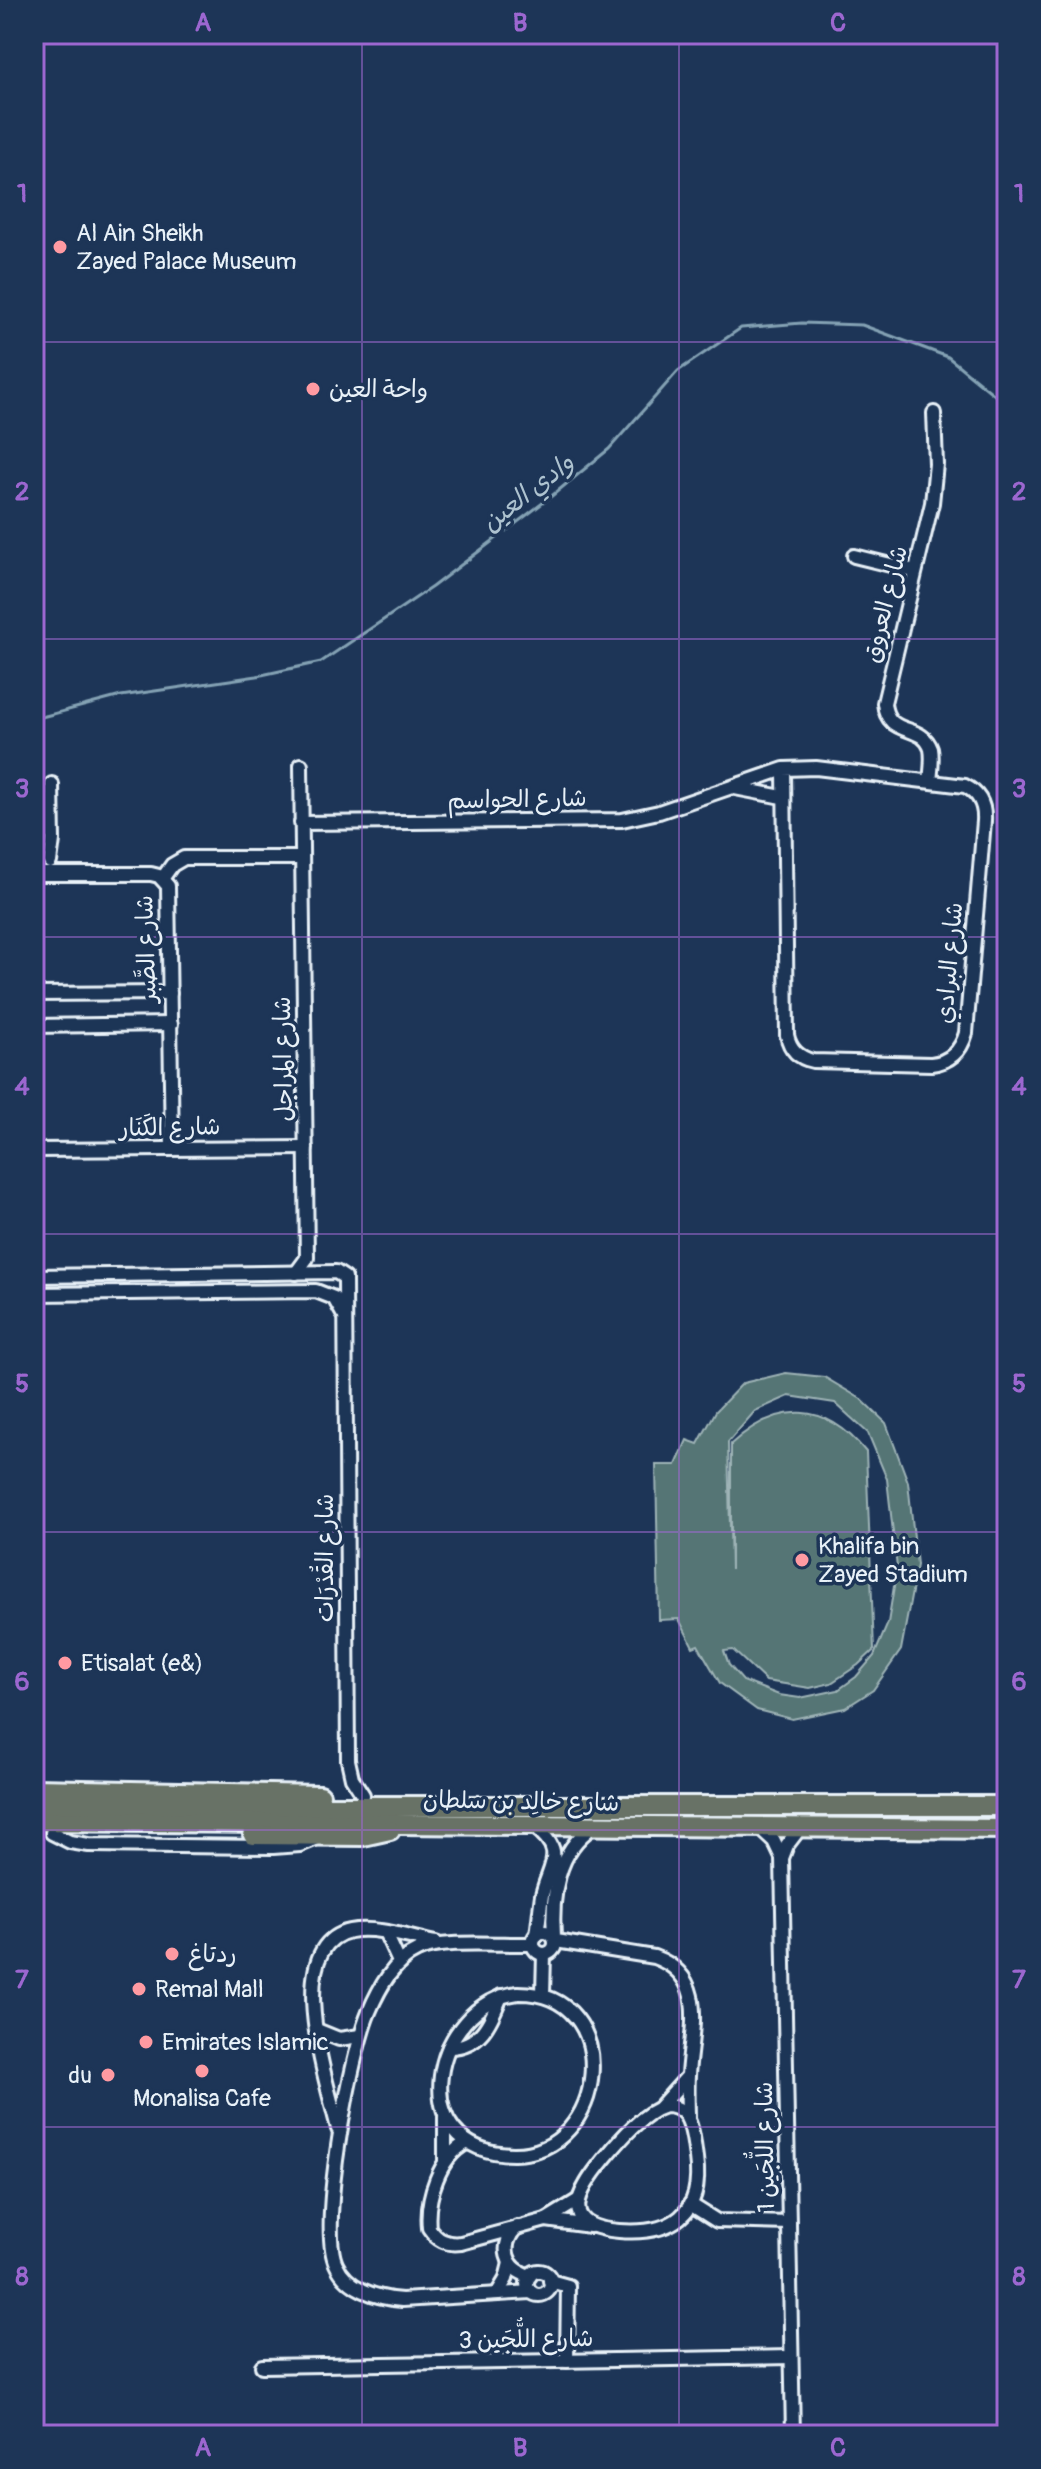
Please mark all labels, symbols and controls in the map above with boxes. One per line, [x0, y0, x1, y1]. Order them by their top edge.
text: A [195, 7, 212, 39]
text: B [513, 7, 527, 39]
text: C [830, 7, 846, 39]
text: 1 [17, 178, 27, 210]
text: 1 [1014, 178, 1024, 210]
place label: Al Ain Sheikh Zayed Palace Museum [76, 219, 297, 276]
marker: Al Ain Sheikh Zayed Palace Museum [51, 238, 69, 256]
place label: واحة العين [329, 375, 428, 404]
marker: واحة العين [304, 380, 322, 398]
water label: وادي العين [475, 447, 582, 540]
text: 2 [15, 476, 29, 508]
text: 2 [1012, 476, 1026, 508]
street label: شارع العروق [857, 543, 916, 666]
text: 3 [15, 773, 29, 805]
text: 3 [1012, 773, 1026, 805]
street label: شارع الحواسم [447, 784, 587, 818]
street label: شارع الصَّبر [130, 895, 165, 1005]
street label: شارع البرادي [930, 901, 971, 1025]
street label: شارع المراجل [268, 996, 301, 1122]
text: 4 [14, 1071, 30, 1103]
text: 4 [1011, 1071, 1027, 1103]
street label: شارع الكَنَار [117, 1111, 221, 1145]
text: 5 [15, 1368, 29, 1400]
text: 5 [1012, 1368, 1026, 1400]
street label: شارع القُدْرَات [309, 1494, 342, 1622]
place label: Khalifa bin Zayed Stadium [818, 1532, 968, 1589]
marker: Khalifa bin Zayed Stadium [793, 1551, 811, 1569]
place label: Etisalat (e&) [81, 1649, 203, 1678]
marker: Etisalat (e&) [56, 1654, 74, 1672]
text: 6 [14, 1666, 30, 1698]
text: 6 [1011, 1666, 1027, 1698]
street label: شارع خالِد بن سلطان [423, 1785, 619, 1820]
place label: ردتاغ [188, 1940, 237, 1971]
marker: ردتاغ [163, 1945, 181, 1963]
text: 7 [15, 1964, 29, 1996]
text: 7 [1012, 1964, 1026, 1996]
place label: Remal Mall [155, 1975, 264, 2004]
marker: Remal Mall [130, 1980, 148, 1998]
place label: Emirates Islamic [162, 2028, 329, 2057]
marker: Emirates Islamic [137, 2033, 155, 2051]
place label: du [68, 2061, 92, 2090]
marker: Monalisa Cafe [193, 2062, 211, 2080]
marker: du [99, 2066, 117, 2084]
street label: شارع اللُّجَين 1 [741, 2081, 783, 2213]
place label: Monalisa Cafe [133, 2084, 271, 2113]
text: 8 [15, 2261, 29, 2293]
text: 8 [1012, 2261, 1026, 2293]
street label: شارع اللُّجَين 3 [458, 2315, 594, 2357]
text: A [195, 2432, 212, 2464]
text: B [513, 2432, 527, 2464]
text: C [830, 2432, 846, 2464]

